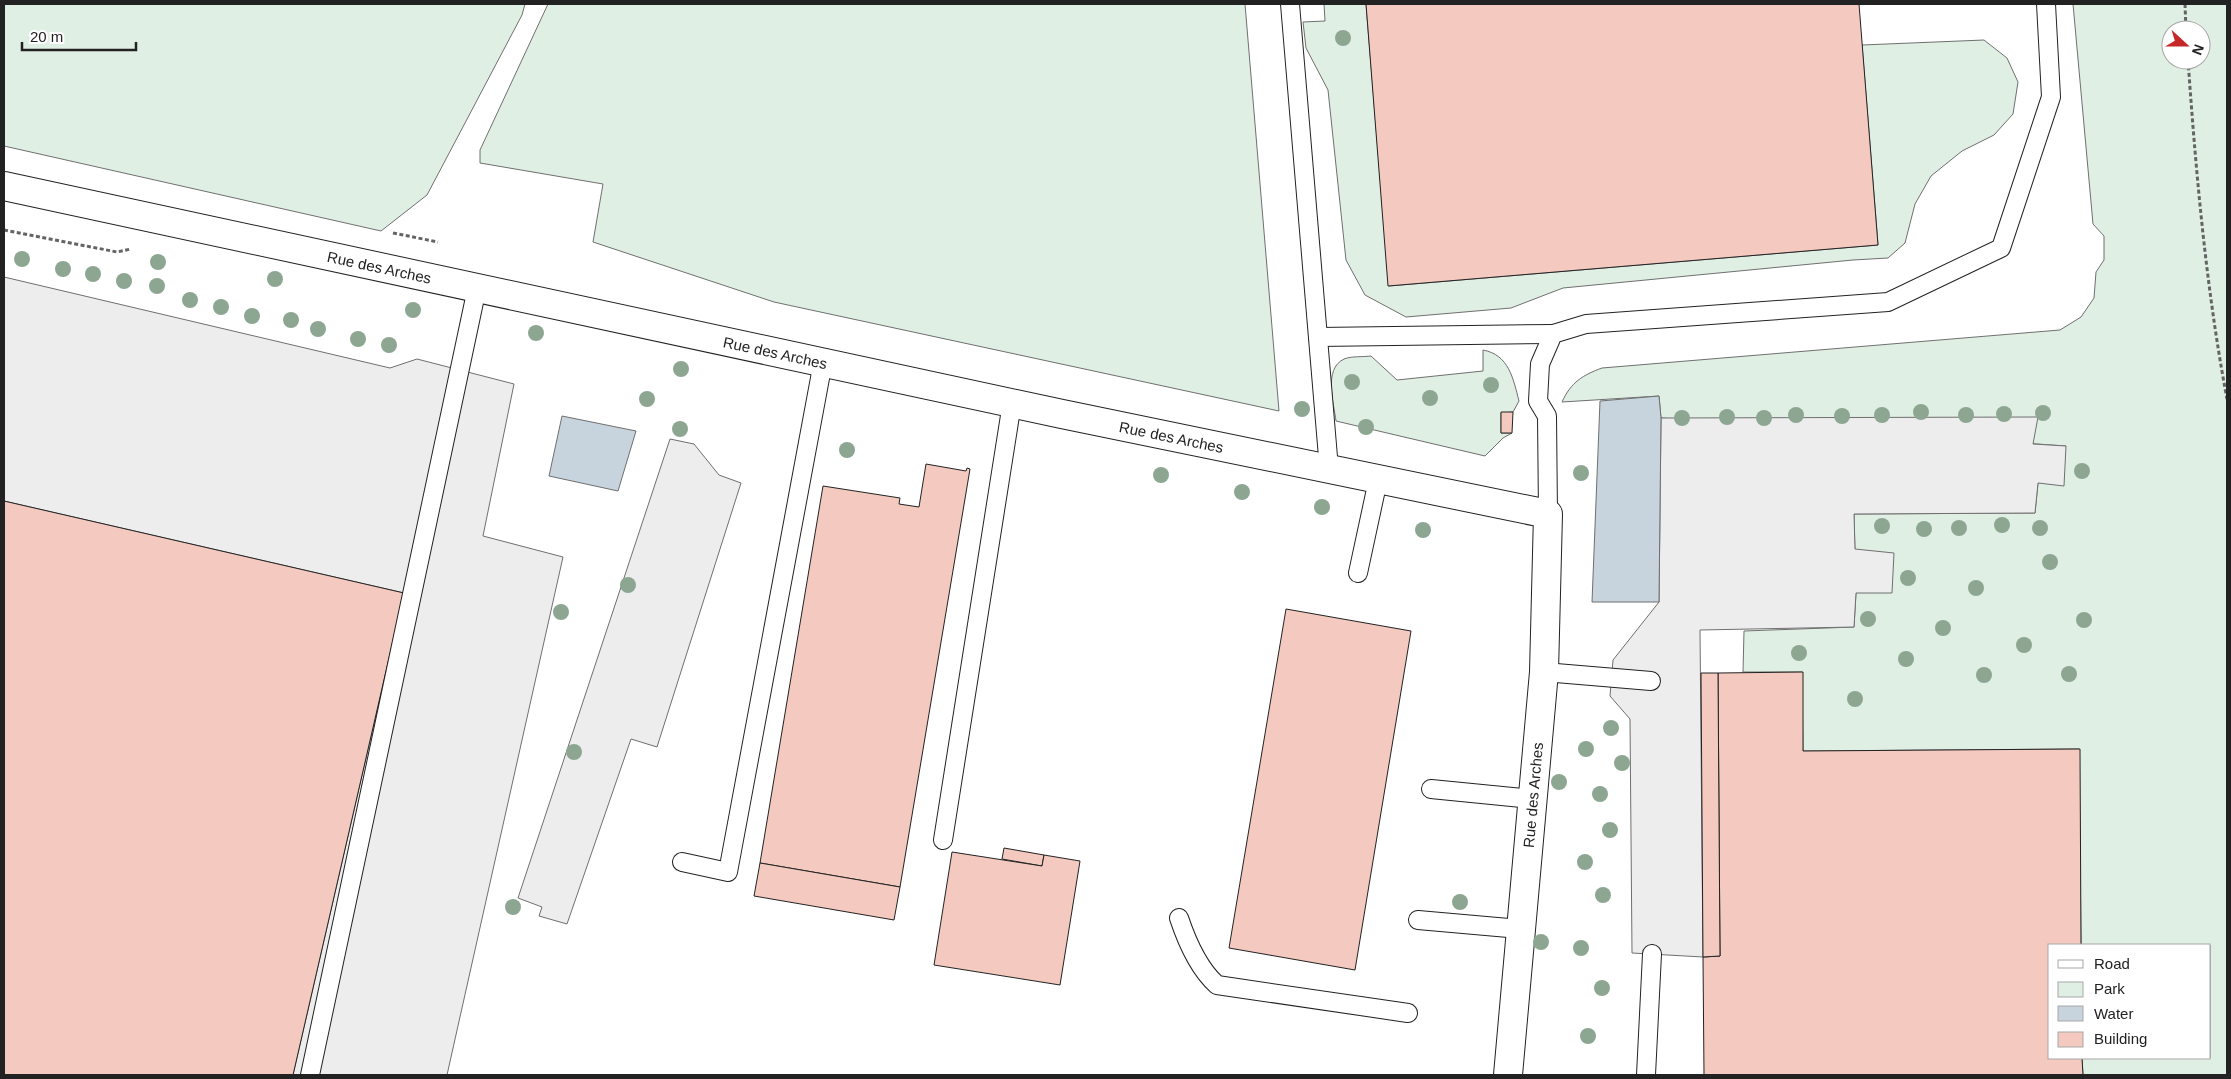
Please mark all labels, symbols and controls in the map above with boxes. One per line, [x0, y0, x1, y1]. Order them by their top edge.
scale bar [22, 20, 136, 52]
north arrow [2161, 20, 2211, 70]
text: 20 m [30, 28, 63, 45]
text: N [2189, 42, 2207, 57]
street label: Rue des Arches [326, 247, 433, 286]
street label: Rue des Arches [722, 333, 829, 372]
street label: Rue des Arches [1118, 418, 1225, 456]
street label: Rue des Arches [1520, 742, 1546, 848]
legend [2048, 944, 2211, 1059]
text: Road [2094, 955, 2130, 972]
text: Park [2094, 980, 2125, 997]
text: Water [2094, 1005, 2133, 1022]
text: Building [2094, 1030, 2147, 1047]

